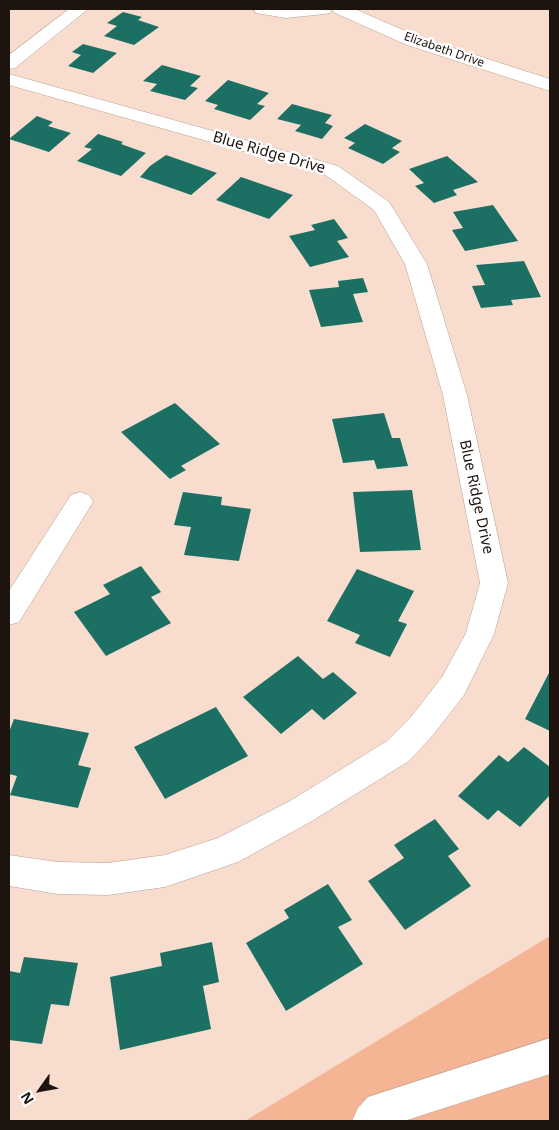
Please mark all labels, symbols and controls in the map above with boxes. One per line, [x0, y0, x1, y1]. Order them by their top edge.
street label: Elizabeth Drive [402, 30, 486, 70]
street label: Blue Ridge Drive [211, 128, 327, 178]
street label: Blue Ridge Drive [455, 438, 497, 556]
north arrow [15, 1065, 65, 1115]
text: N [16, 1088, 38, 1108]

